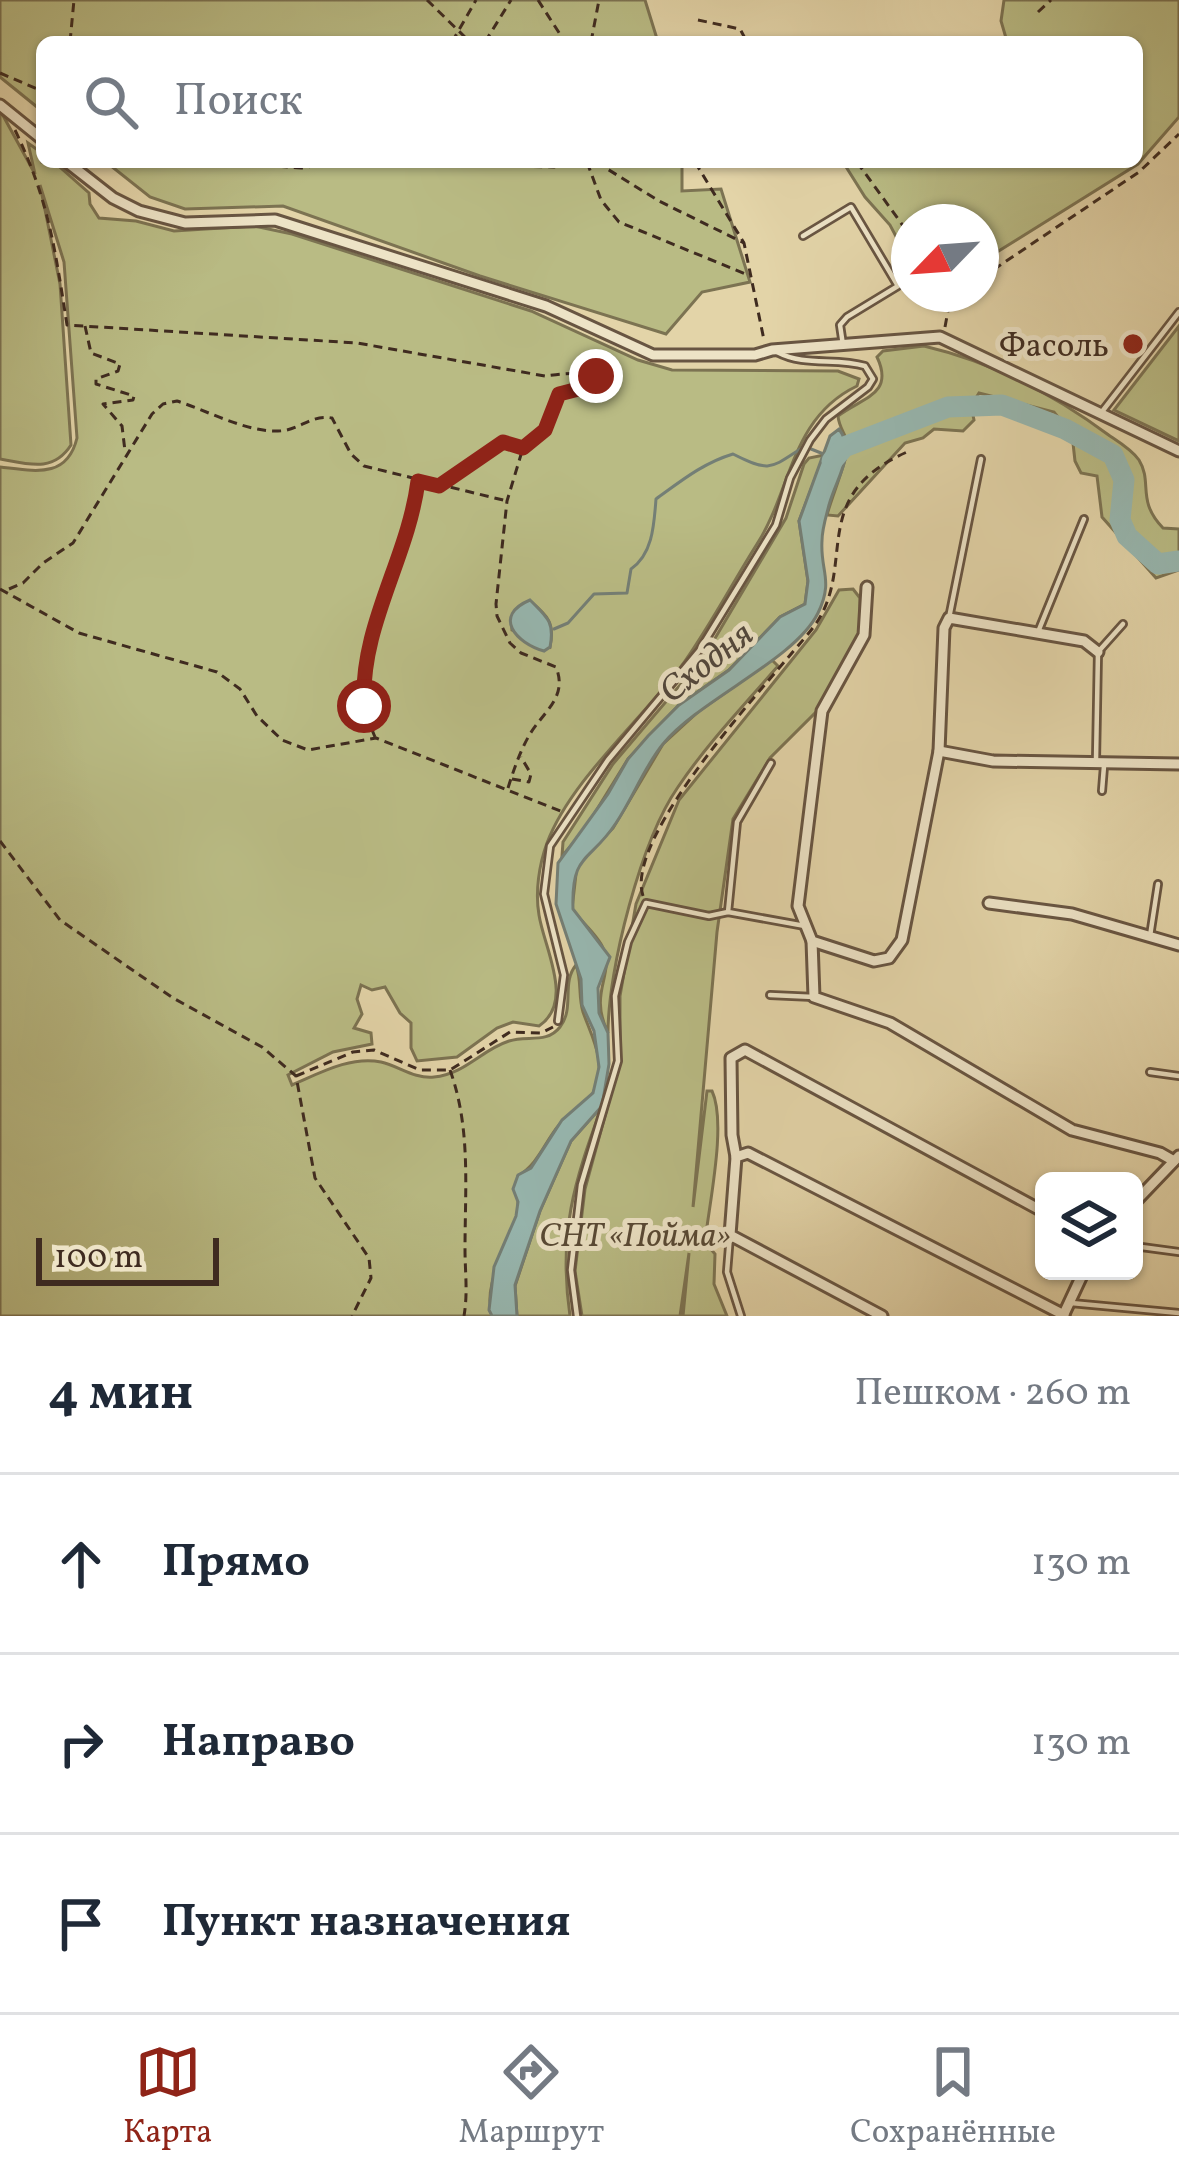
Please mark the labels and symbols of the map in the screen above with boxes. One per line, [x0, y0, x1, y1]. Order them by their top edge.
north arrow [891, 204, 999, 312]
place label: Фасоль [999, 325, 1109, 371]
marker: Фасоль [1120, 331, 1146, 357]
route end [569, 349, 623, 403]
water label: Сходня [650, 611, 765, 717]
route start [337, 679, 391, 733]
park label: СНТ «Пойма» [539, 1215, 731, 1261]
scale bar [36, 1232, 219, 1285]

